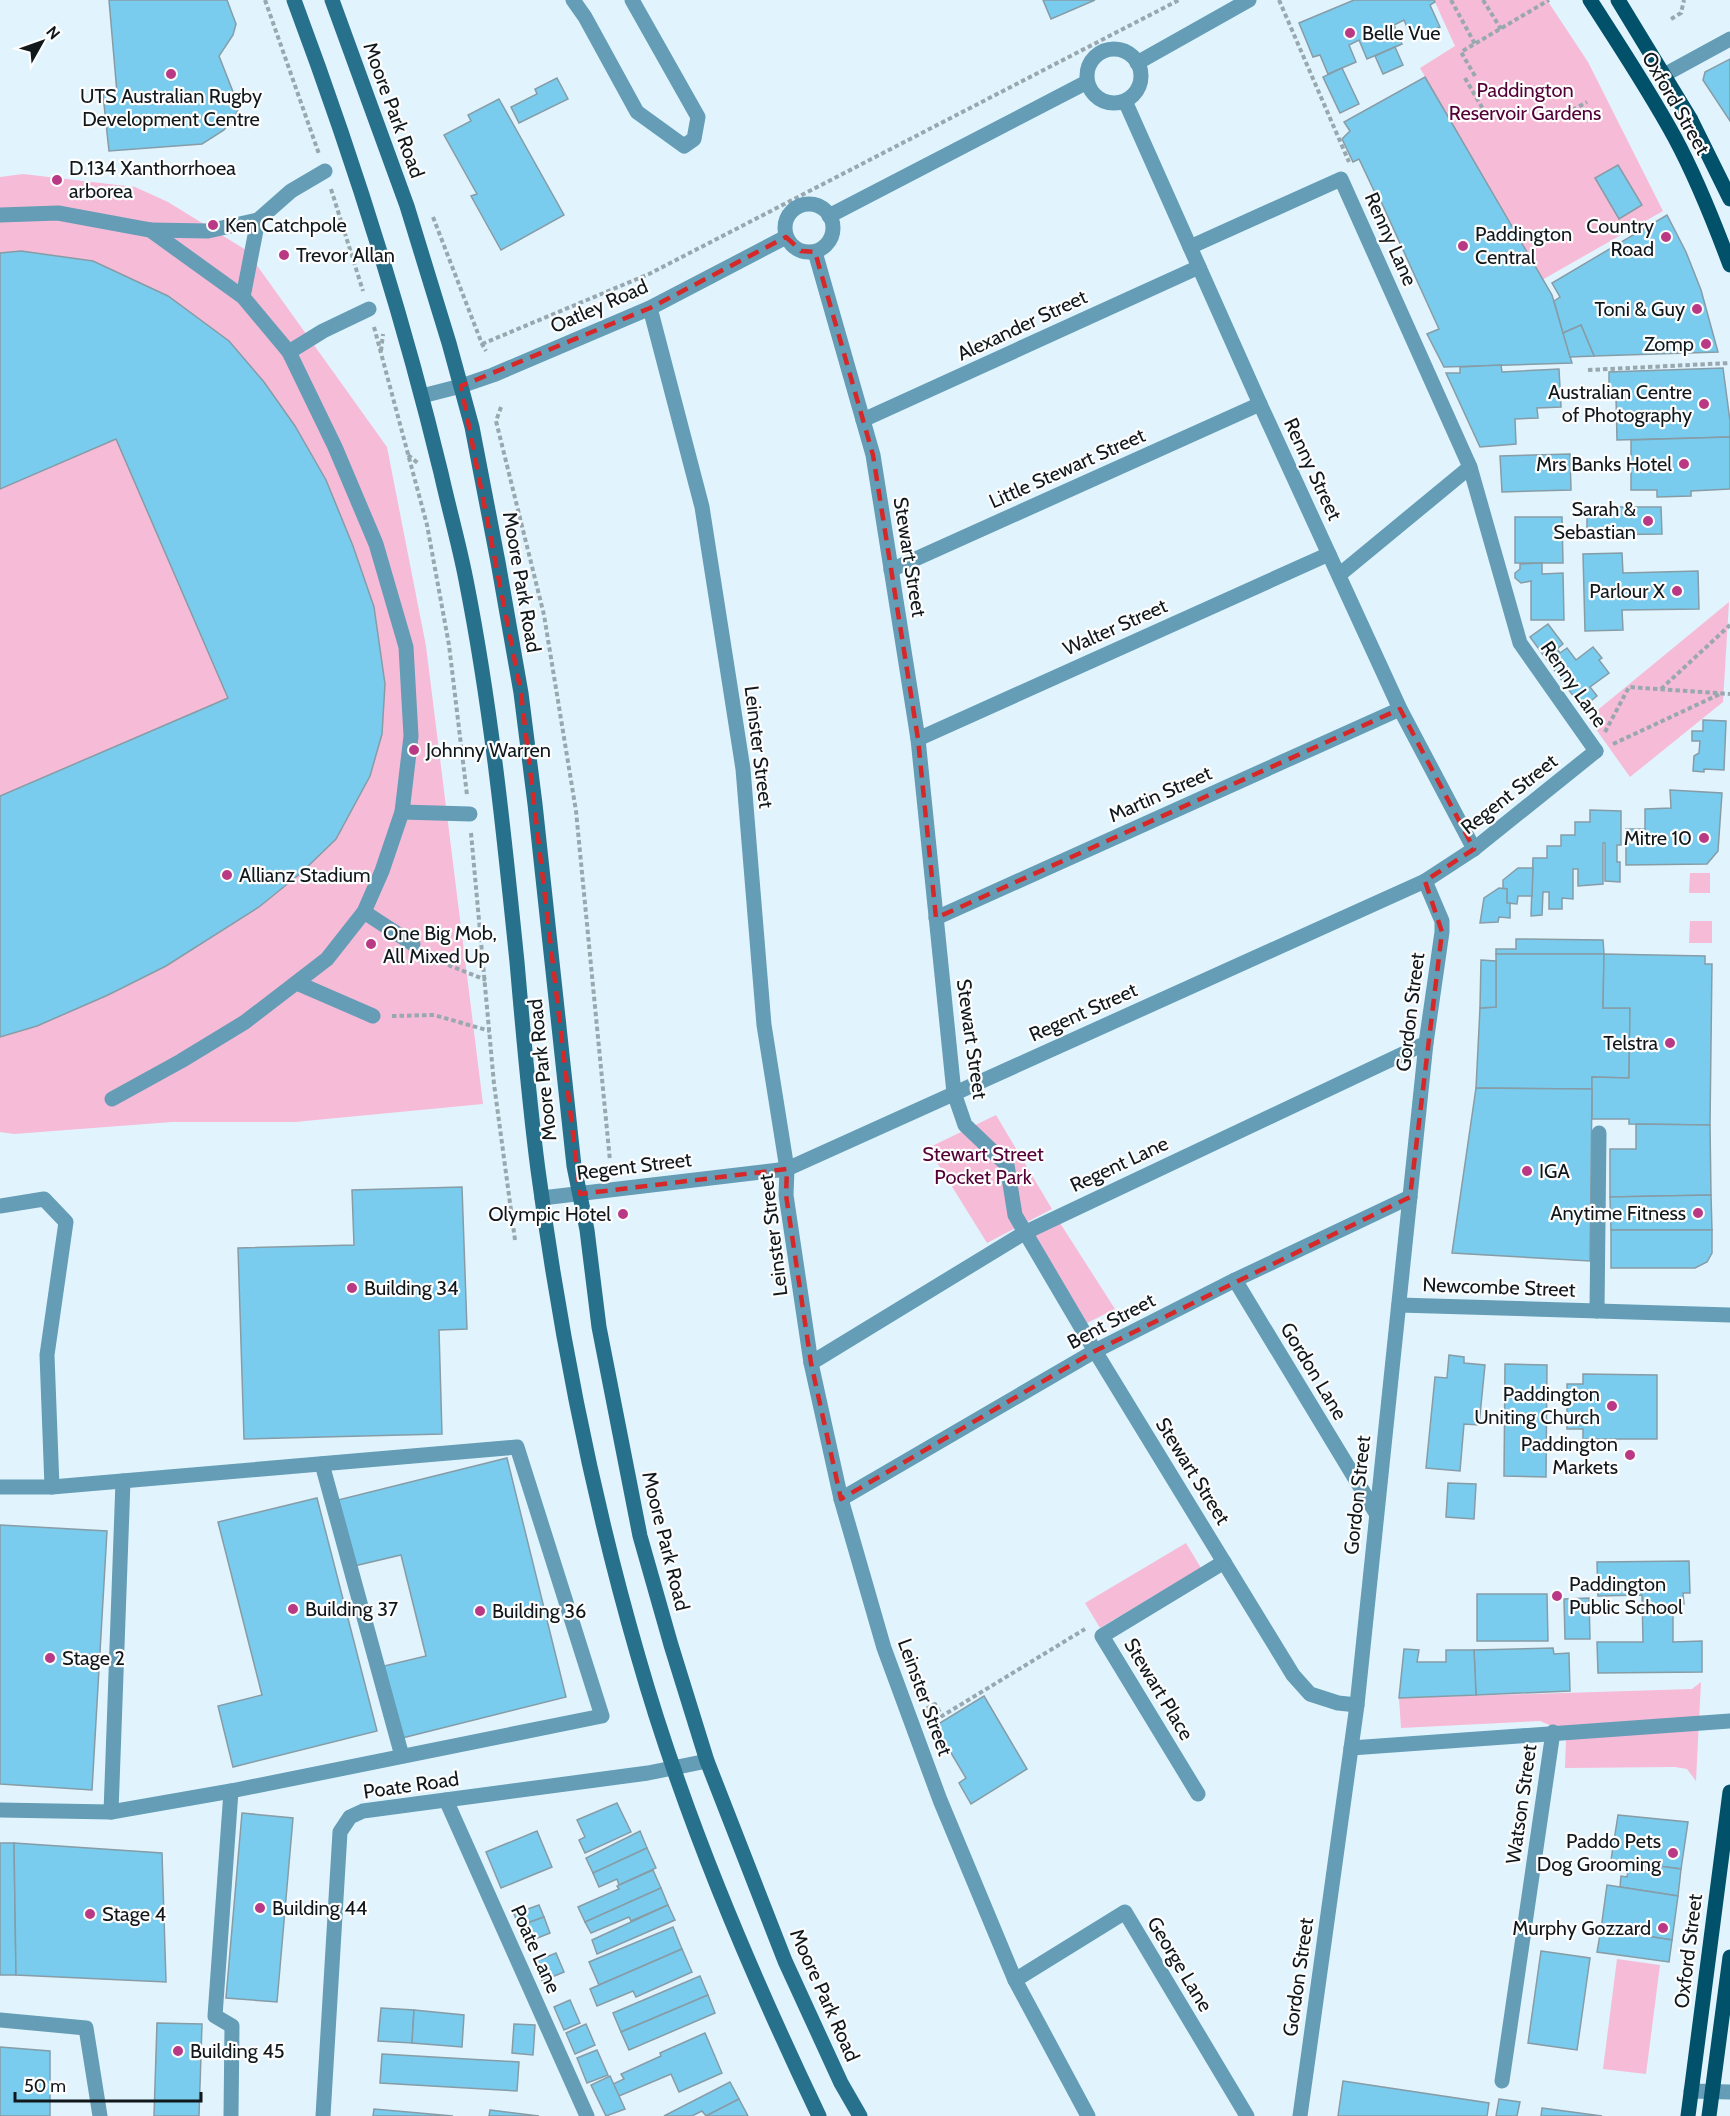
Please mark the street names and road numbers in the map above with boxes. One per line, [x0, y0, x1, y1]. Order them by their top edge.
street label: Moore Park Road [358, 39, 430, 181]
street label: Oxford Street [1637, 47, 1715, 159]
street label: Renny Lane [1360, 189, 1422, 289]
street label: Oatley Road [547, 274, 651, 338]
street label: Alexander Street [953, 284, 1091, 366]
street label: Renny Street [1279, 414, 1347, 524]
street label: Little Stewart Street [985, 423, 1149, 513]
street label: Stewart Street [889, 495, 931, 619]
street label: Moore Park Road [498, 510, 546, 654]
street label: Walter Street [1059, 593, 1171, 661]
street label: Renny Lane [1536, 636, 1612, 732]
street label: Leinster Street [740, 685, 778, 810]
street label: Regent Street [1456, 749, 1562, 839]
street label: Martin Street [1105, 761, 1215, 827]
street label: Gordon Street [1391, 951, 1429, 1073]
street label: Stewart Street [952, 977, 992, 1101]
street label: Regent Street [1025, 977, 1141, 1047]
street label: Moore Park Road [523, 998, 561, 1142]
street label: Regent Lane [1066, 1131, 1172, 1197]
street label: Regent Street [575, 1147, 693, 1185]
street label: Leinster Street [754, 1172, 792, 1297]
street label: Newcombe Street [1422, 1272, 1576, 1302]
street label: Bent Street [1063, 1288, 1159, 1354]
street label: Gordon Lane [1276, 1318, 1352, 1424]
street label: Stewart Street [1151, 1413, 1235, 1529]
street label: Gordon Street [1339, 1434, 1375, 1556]
street label: Moore Park Road [637, 1469, 695, 1613]
street label: Stewart Place [1119, 1634, 1199, 1744]
street label: Leinster Street [893, 1635, 957, 1759]
street label: Watson Street [1501, 1742, 1541, 1865]
street label: Poate Road [362, 1766, 460, 1804]
street label: Oxford Street [1669, 1892, 1707, 2010]
street label: Poate Lane [506, 1901, 566, 1997]
street label: George Lane [1142, 1912, 1218, 2016]
street label: Gordon Street [1278, 1916, 1318, 2038]
street label: Moore Park Road [785, 1925, 865, 2065]

